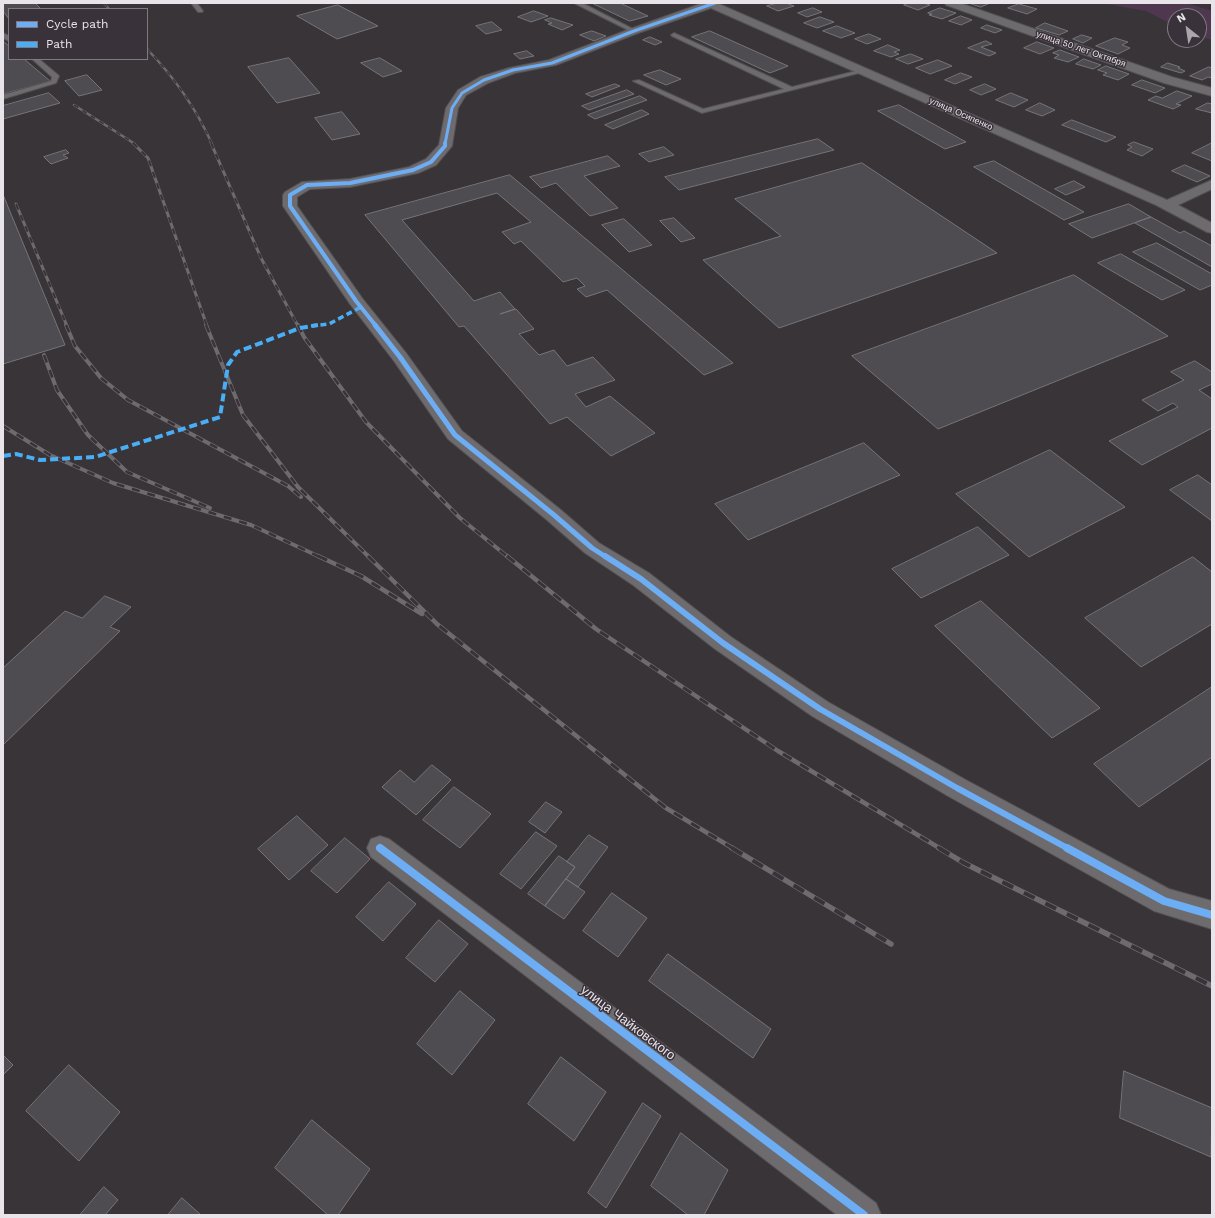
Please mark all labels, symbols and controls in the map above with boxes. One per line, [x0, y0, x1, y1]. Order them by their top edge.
legend [8, 8, 148, 60]
north arrow [1167, 8, 1207, 48]
text: N [1174, 10, 1188, 26]
text: Cycle path [46, 17, 108, 31]
street label: улица 50 лет Октября [1035, 29, 1127, 69]
text: Path [46, 37, 72, 51]
street label: улица Осипенко [928, 95, 994, 133]
street label: улица Чайковского [578, 982, 678, 1064]

